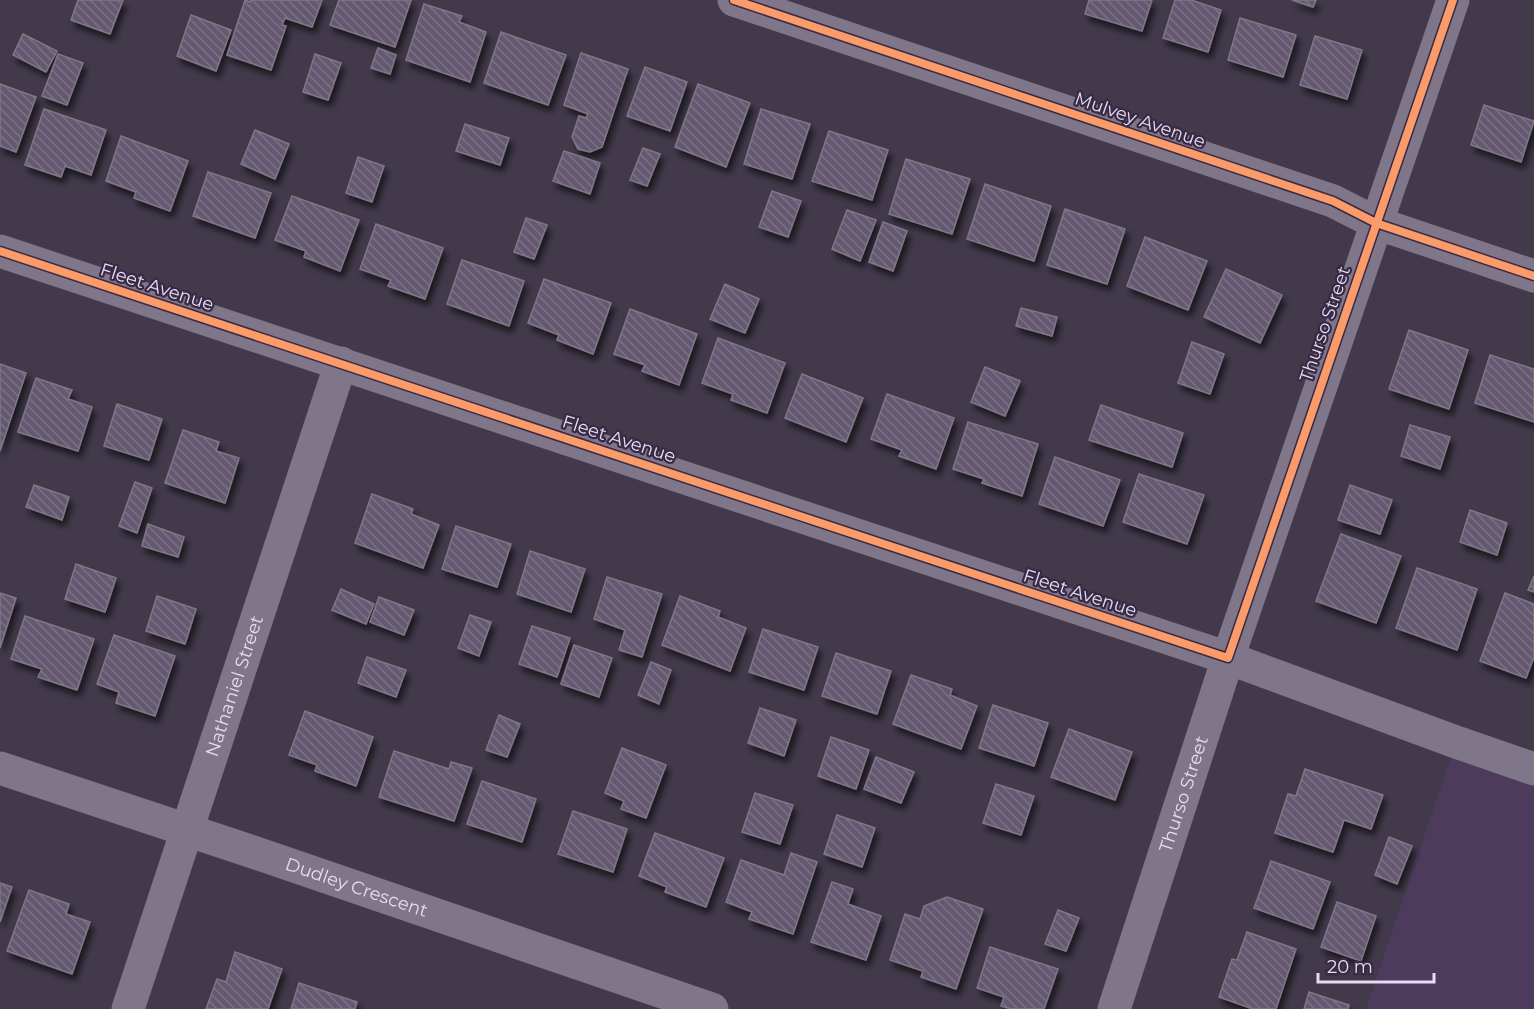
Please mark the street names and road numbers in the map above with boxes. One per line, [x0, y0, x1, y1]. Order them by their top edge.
street label: Mulvey Avenue [1072, 87, 1208, 153]
street label: Fleet Avenue [98, 258, 217, 316]
street label: Thurso Street [1295, 263, 1355, 385]
street label: Fleet Avenue [560, 410, 679, 468]
street label: Fleet Avenue [1021, 564, 1140, 622]
street label: Nathaniel Street [201, 613, 268, 759]
street label: Thurso Street [1155, 733, 1213, 855]
street label: Dudley Crescent [282, 853, 431, 922]

